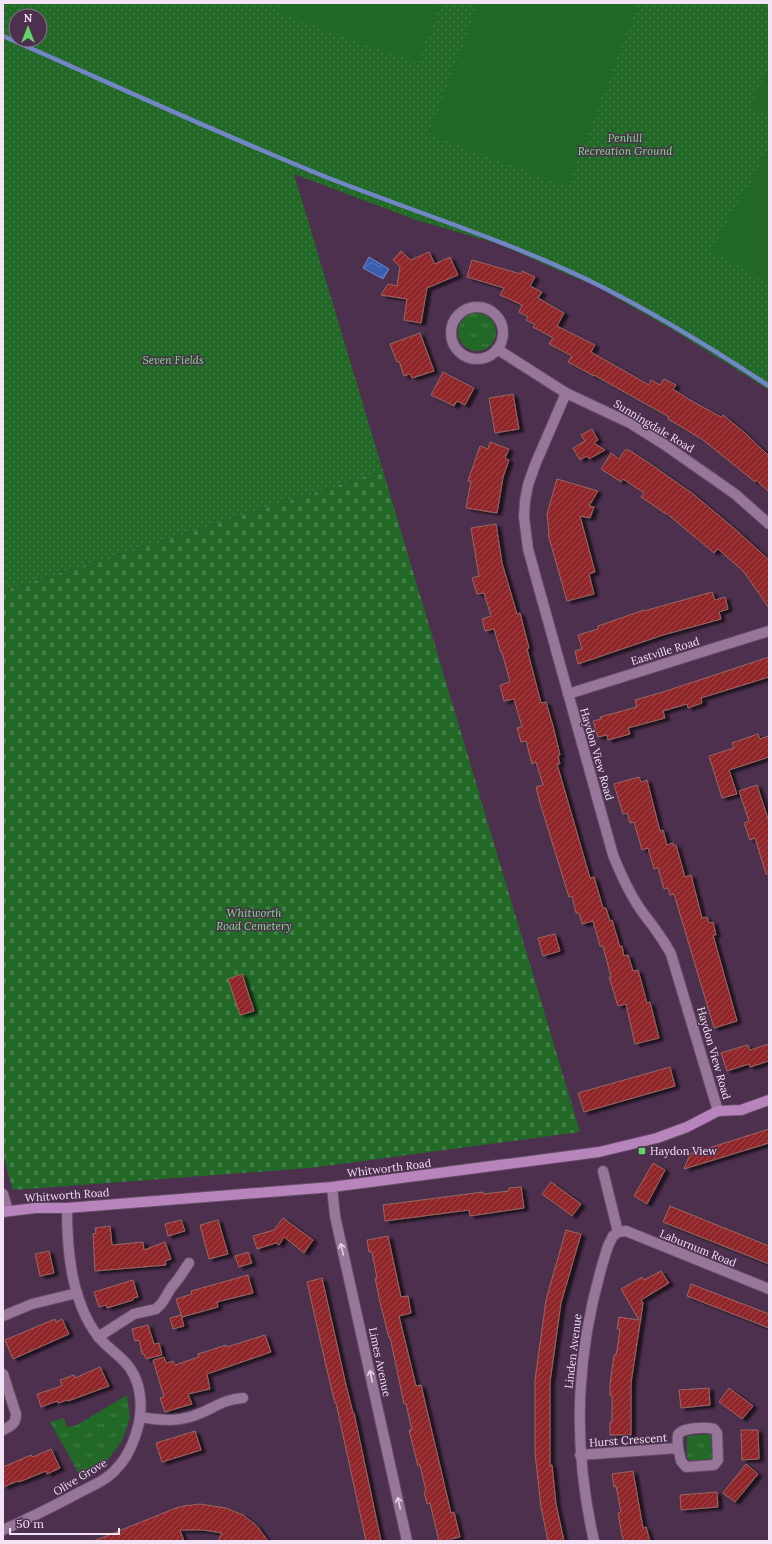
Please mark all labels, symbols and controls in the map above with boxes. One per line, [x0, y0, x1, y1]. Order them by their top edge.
north arrow [8, 8, 48, 48]
text: N [24, 11, 33, 25]
park label: Penhill Recreation Ground [578, 131, 673, 158]
park label: Seven Fields [142, 353, 204, 367]
street label: Sunningdale Road [611, 396, 697, 456]
street label: Eastville Road [629, 634, 701, 668]
street label: Haydon View Road [577, 706, 617, 802]
park label: Whitworth Road Cemetery [216, 906, 292, 933]
street label: Haydon View Road [694, 1005, 734, 1101]
place label: Haydon View [650, 1144, 717, 1158]
marker: Haydon View [637, 1146, 647, 1156]
street label: Whitworth Road [346, 1156, 432, 1180]
street label: Whitworth Road [24, 1185, 110, 1205]
street label: Laburnum Road [658, 1226, 739, 1270]
one-way arrow [338, 1243, 346, 1256]
street label: Linden Avenue [561, 1313, 585, 1389]
street label: Limes Avenue [366, 1326, 394, 1398]
one-way arrow [366, 1370, 374, 1383]
street label: Hurst Crescent [589, 1430, 668, 1450]
street label: Olive Grove [51, 1456, 109, 1498]
one-way arrow [395, 1497, 403, 1510]
scale bar [10, 1510, 119, 1536]
text: 50 m [16, 1516, 44, 1531]

